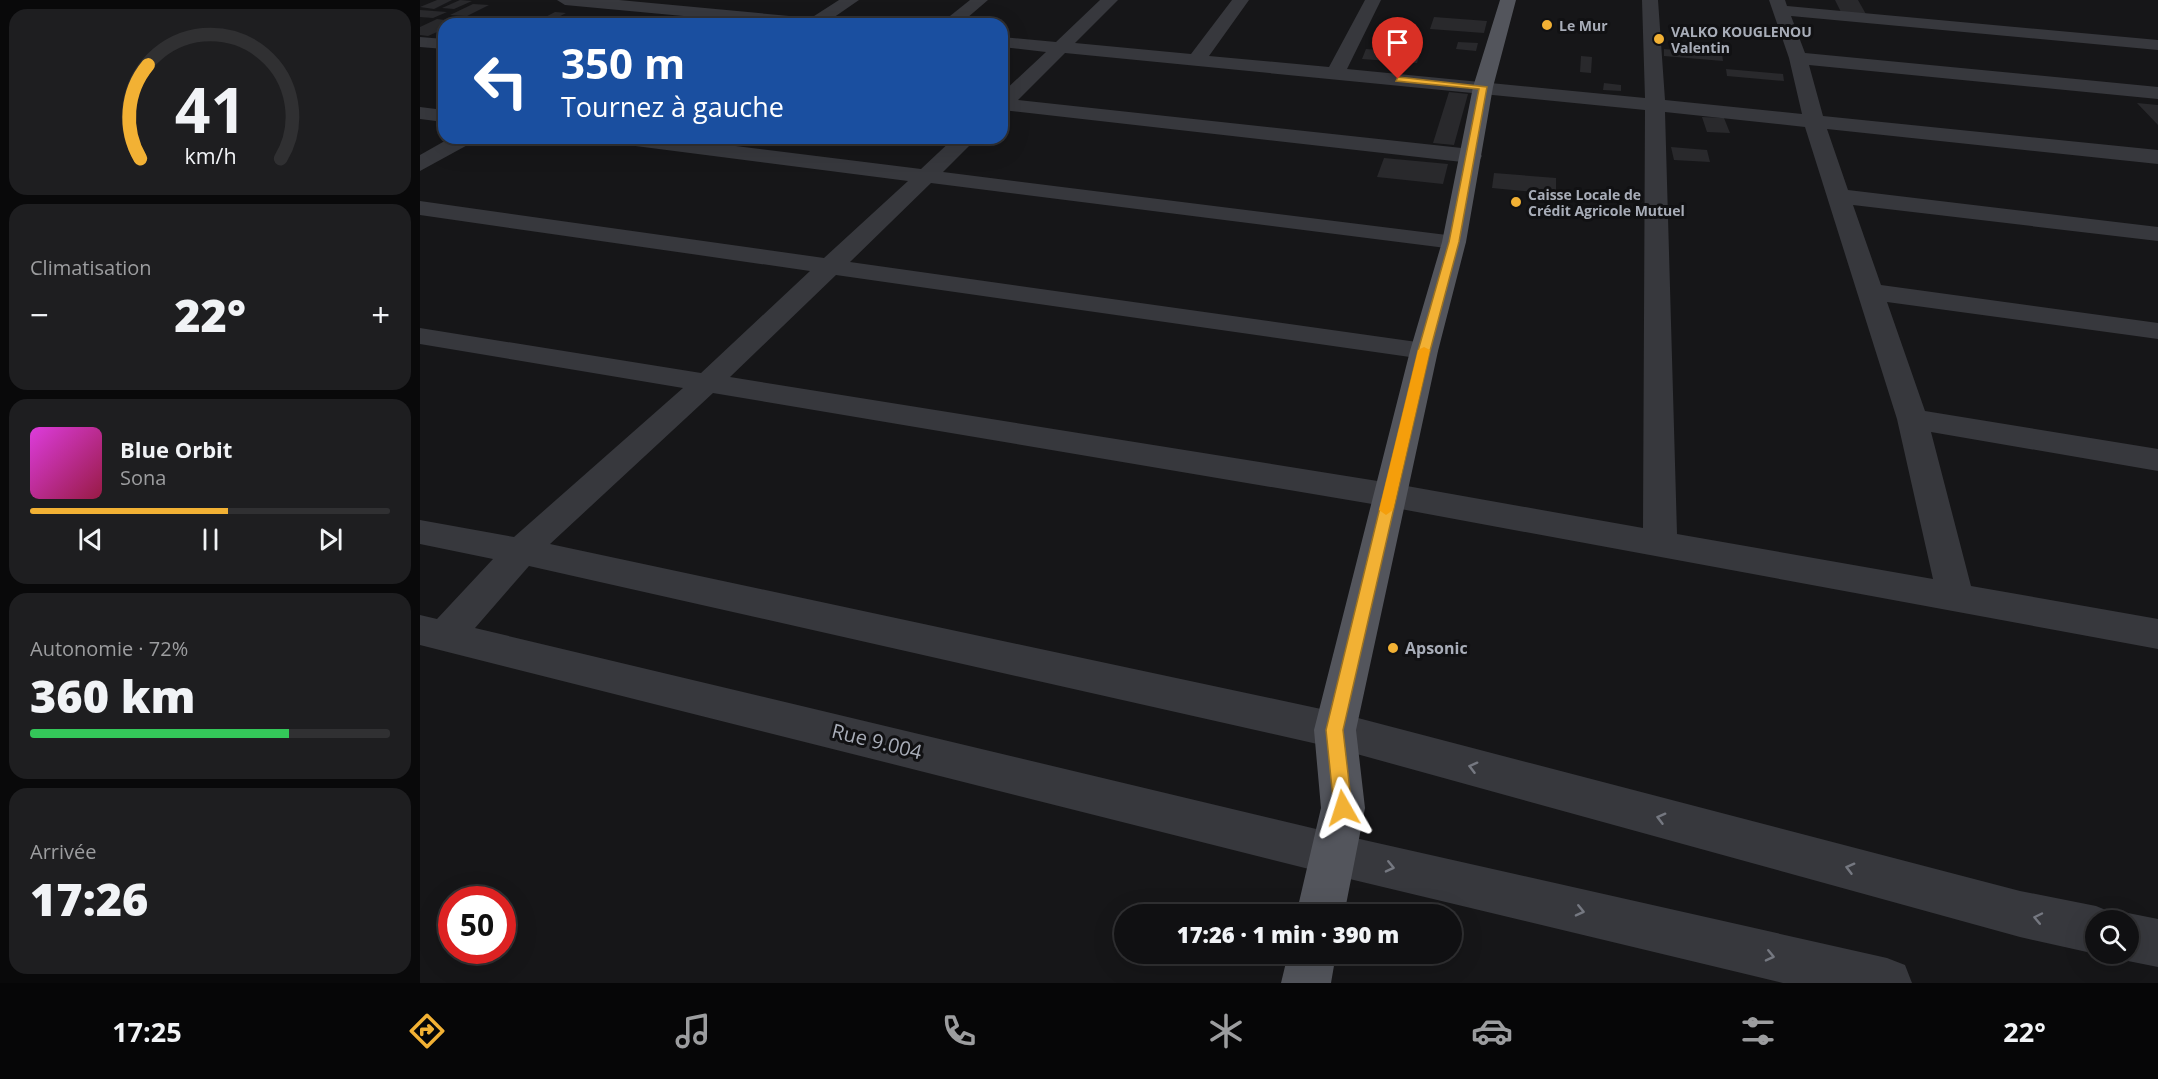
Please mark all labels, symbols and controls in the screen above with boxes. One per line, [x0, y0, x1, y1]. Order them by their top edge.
place label: Le Mur [1559, 16, 1608, 35]
pin [1372, 17, 1423, 79]
marker: Le Mur [1540, 18, 1554, 32]
place label: VALKO KOUGLENOU Valentin [1671, 22, 1812, 57]
icon: arrive [1381, 26, 1414, 59]
marker: VALKO KOUGLENOU Valentin [1652, 32, 1666, 46]
text: 350 m [561, 34, 685, 91]
icon: left [462, 42, 540, 120]
text: 41 [174, 66, 246, 151]
text: Tournez à gauche [561, 88, 784, 125]
text: km/h [184, 141, 236, 170]
place label: Caisse Locale de Crédit Agricole Mutuel [1528, 185, 1685, 220]
marker: Caisse Locale de Crédit Agricole Mutuel [1509, 195, 1523, 209]
text: Climatisation [30, 254, 152, 281]
text: 22° [174, 284, 246, 345]
text: − [30, 292, 49, 337]
text: + [371, 292, 390, 337]
text: Blue Orbit [120, 434, 232, 464]
text: Sona [120, 464, 166, 491]
icon: previous [74, 523, 107, 556]
icon: pause [194, 523, 227, 556]
icon: next [314, 523, 347, 556]
text: Autonomie · 72% [30, 635, 188, 662]
place label: Apsonic [1405, 637, 1468, 659]
marker: Apsonic [1386, 641, 1400, 655]
text: 360 km [30, 665, 195, 726]
street label: Rue 9.004 [829, 717, 925, 765]
one-way arrow [1468, 762, 1478, 775]
position arrow [1311, 776, 1375, 840]
one-way arrow [1656, 813, 1667, 825]
text: Arrivée [30, 838, 97, 865]
one-way arrow [1385, 860, 1395, 873]
one-way arrow [1845, 863, 1855, 876]
text: 17:26 [30, 868, 148, 929]
speed limit sign: 50 [438, 886, 516, 964]
one-way arrow [1575, 904, 1585, 917]
map controls [2085, 910, 2139, 964]
button: search [2085, 910, 2139, 964]
one-way arrow [2034, 912, 2044, 925]
text: 17:26 · 1 min · 390 m [1177, 919, 1399, 949]
one-way arrow [1764, 948, 1774, 961]
icon: directions [406, 1010, 448, 1052]
icon: music [672, 1010, 714, 1052]
icon: phone [938, 1010, 980, 1052]
icon: climate [1205, 1010, 1247, 1052]
icon: car [1471, 1010, 1513, 1052]
icon: filters [1737, 1010, 1779, 1052]
text: 17:25 [112, 1013, 182, 1050]
text: 22° [2003, 1013, 2046, 1050]

